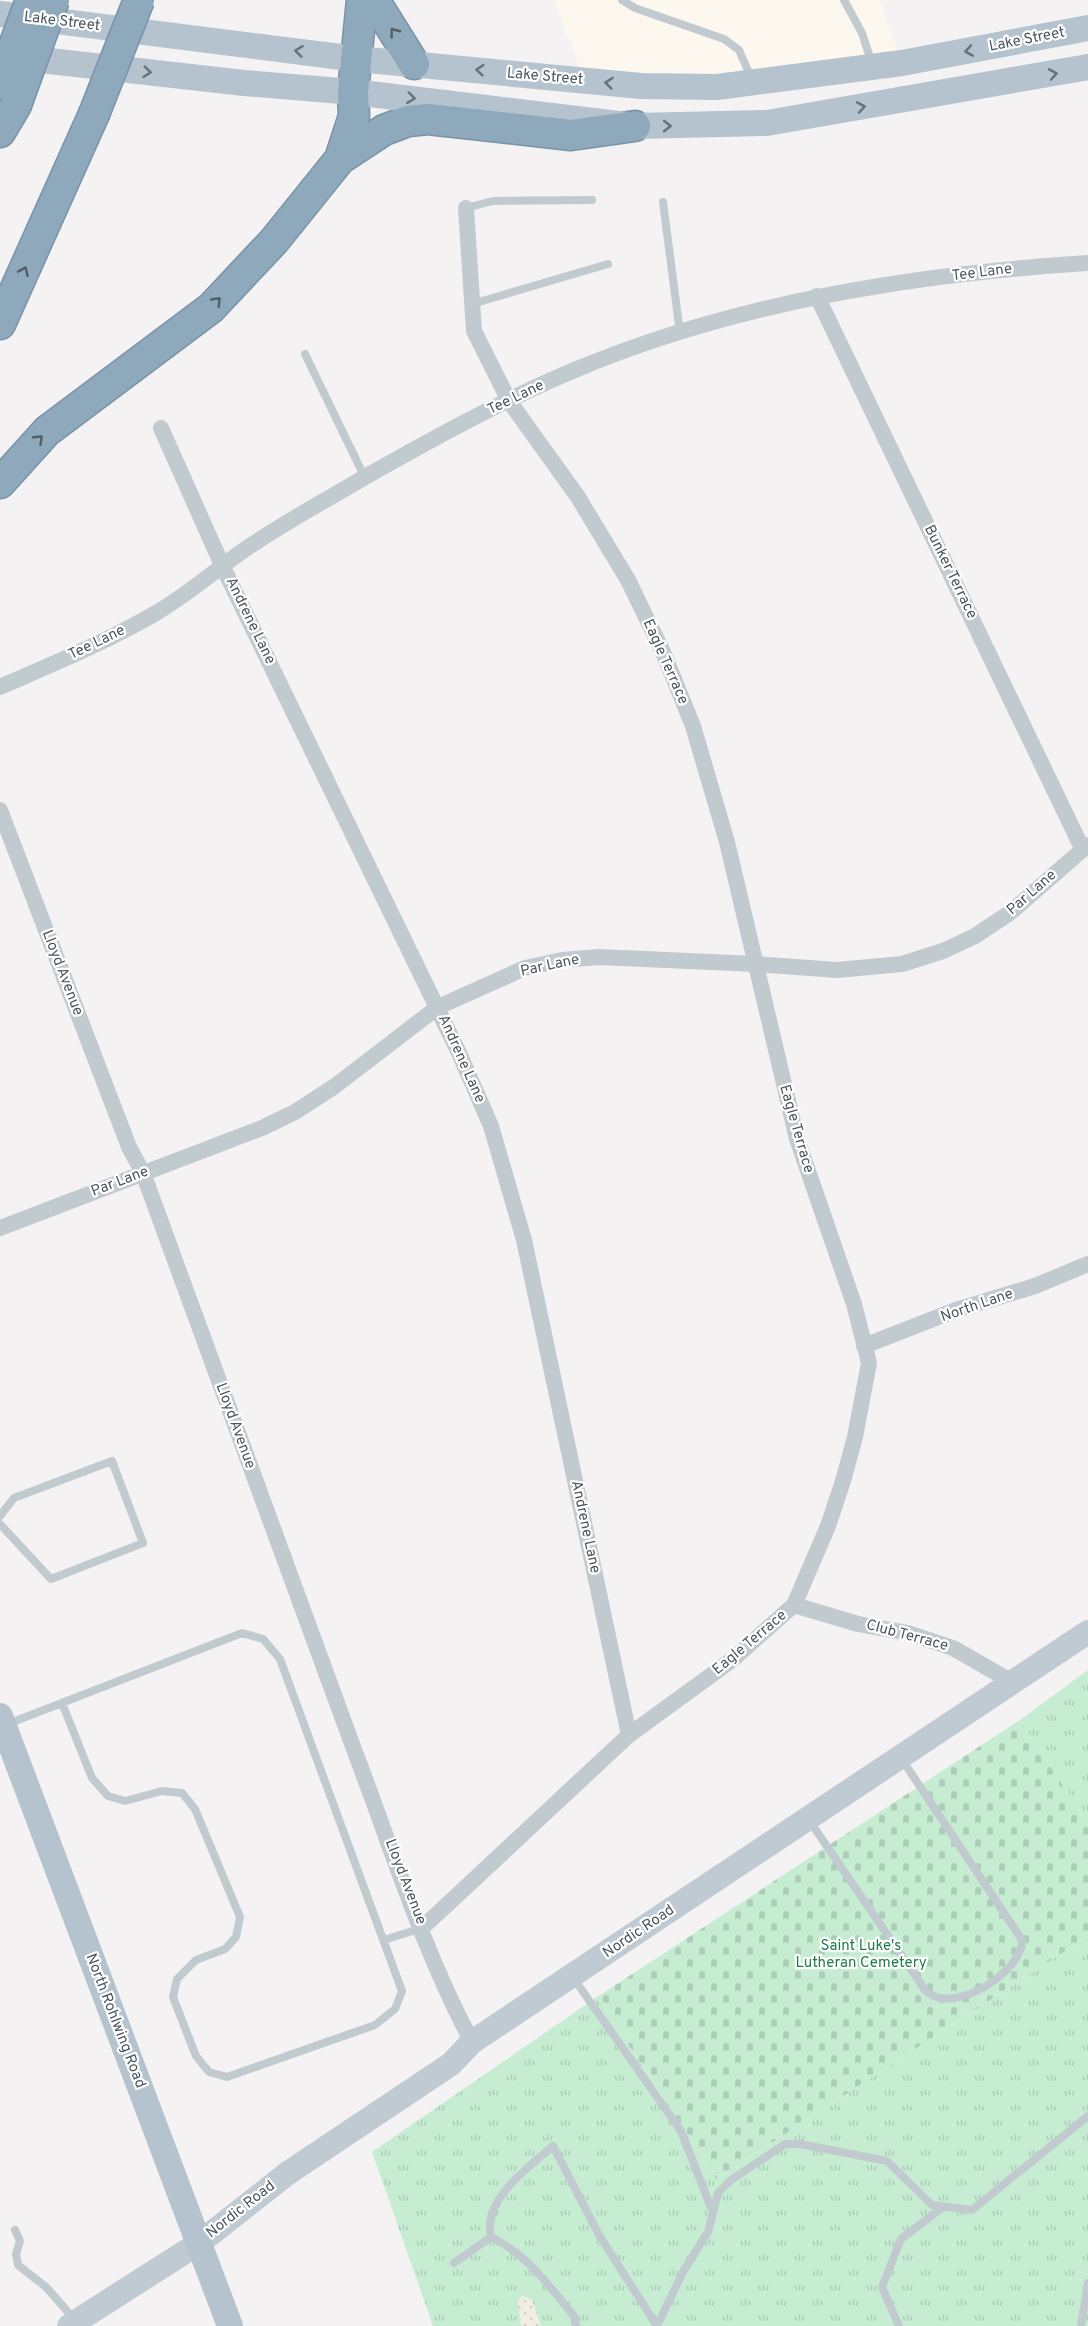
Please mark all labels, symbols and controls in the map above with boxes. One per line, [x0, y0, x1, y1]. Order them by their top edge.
street label: Lake Street [23, 8, 101, 36]
street label: Lake Street [988, 23, 1066, 57]
one-way arrow [390, 28, 401, 39]
one-way arrow [964, 44, 974, 57]
one-way arrow [294, 46, 303, 58]
one-way arrow [476, 64, 485, 77]
street label: Lake Street [506, 64, 584, 90]
one-way arrow [142, 65, 151, 78]
one-way arrow [1048, 68, 1057, 80]
one-way arrow [604, 77, 613, 90]
one-way arrow [406, 92, 415, 104]
one-way arrow [855, 101, 865, 114]
one-way arrow [663, 120, 672, 132]
street label: Tee Lane [951, 260, 1013, 286]
one-way arrow [17, 266, 29, 277]
one-way arrow [210, 298, 221, 309]
street label: Tee Lane [485, 376, 547, 420]
one-way arrow [31, 436, 42, 447]
street label: Bunker Terrace [919, 522, 981, 622]
street label: Andrene Lane [221, 574, 279, 668]
street label: Eagle Terrace [638, 617, 692, 707]
street label: Tee Lane [66, 621, 128, 665]
street label: Par Lane [1003, 866, 1061, 920]
street label: Lloyd Avenue [37, 928, 87, 1018]
street label: Par Lane [519, 950, 581, 982]
street label: Andrene Lane [433, 1012, 489, 1106]
street label: Eagle Terrace [774, 1083, 818, 1175]
street label: Par Lane [89, 1162, 151, 1202]
street label: North Lane [938, 1285, 1016, 1327]
street label: Lloyd Avenue [211, 1380, 259, 1472]
street label: Andrene Lane [566, 1479, 604, 1575]
street label: Eagle Terrace [709, 1606, 791, 1680]
street label: Club Terrace [864, 1616, 950, 1656]
street label: Lloyd Avenue [380, 1837, 430, 1927]
street label: Nordic Road [600, 1901, 678, 1963]
park label: Saint Luke's Lutheran Cemetery [795, 1937, 927, 1973]
street label: North Rohlwing Road [81, 1951, 149, 2091]
street label: Nordic Road [203, 2177, 279, 2243]

